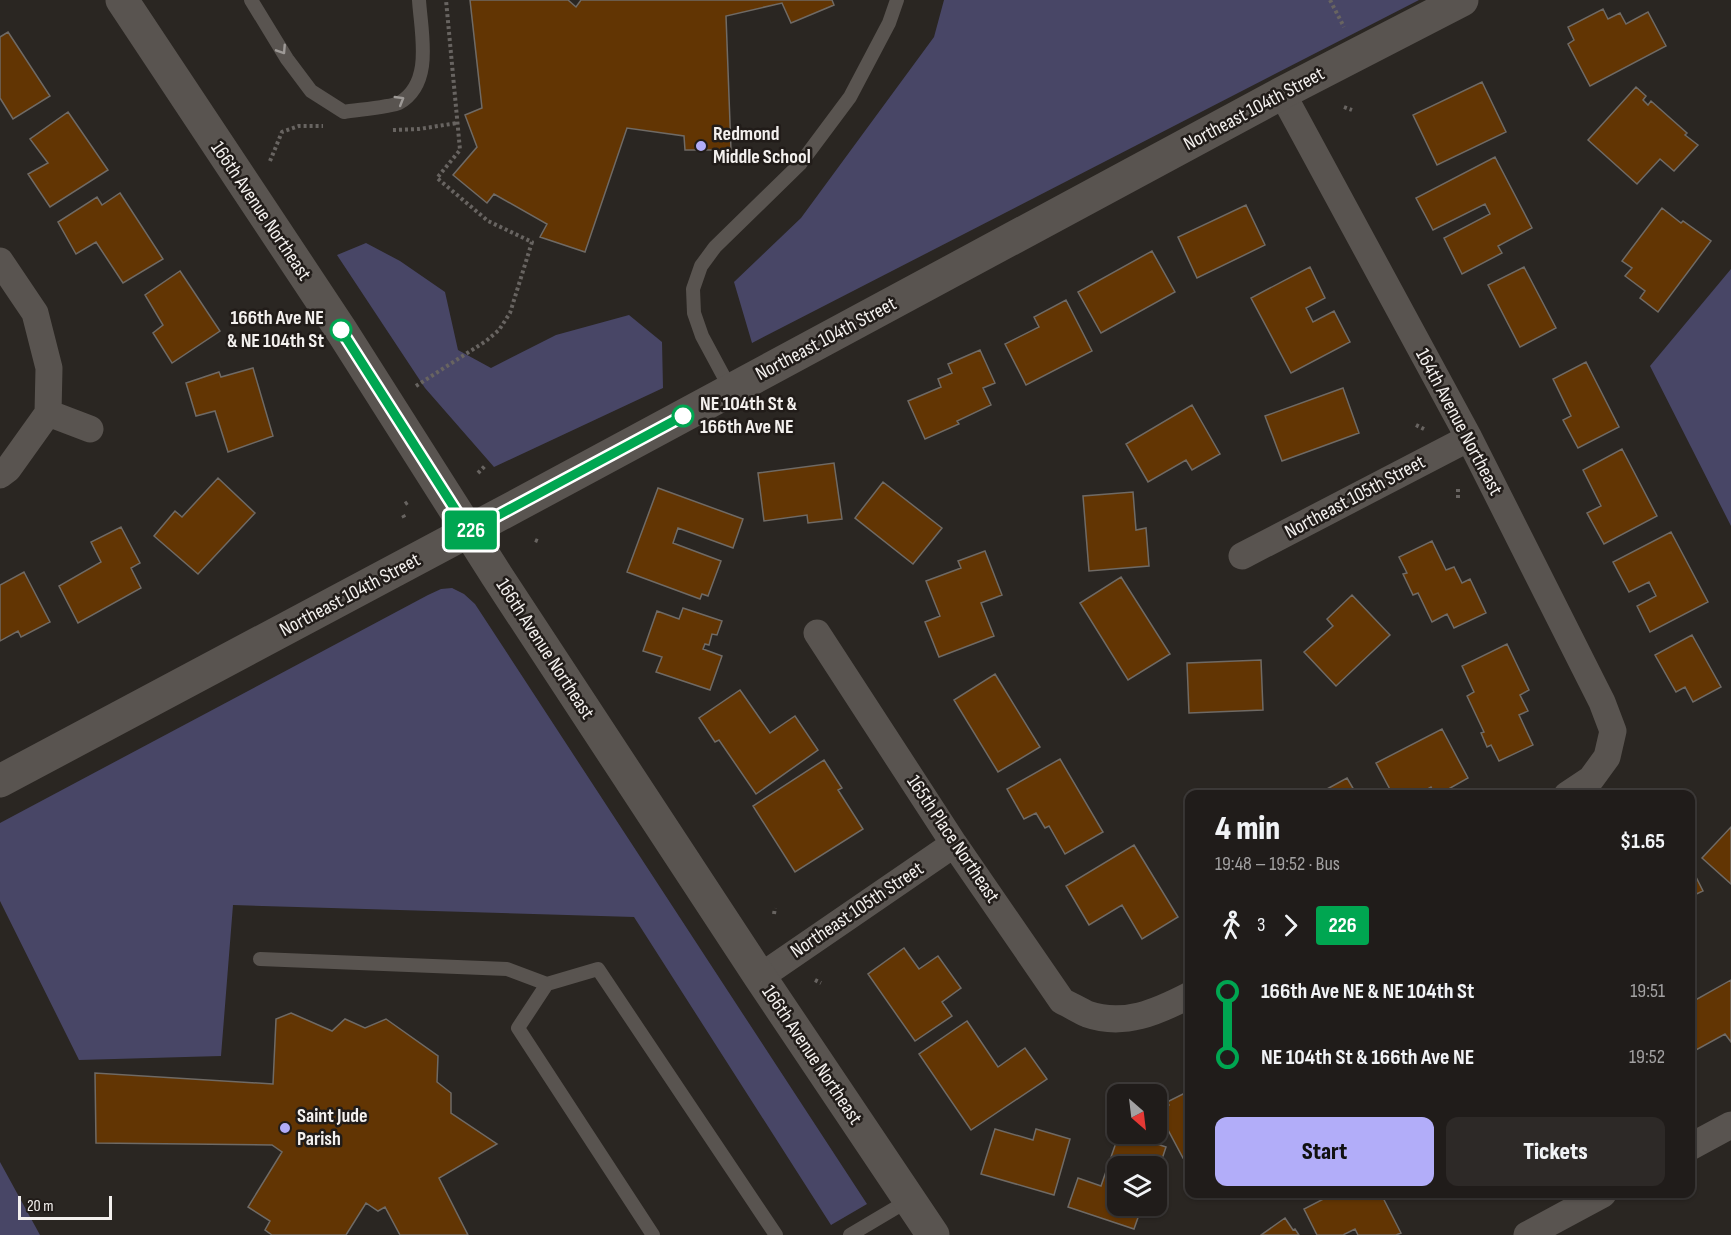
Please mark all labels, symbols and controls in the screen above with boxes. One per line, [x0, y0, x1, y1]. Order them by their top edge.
one-way arrow [274, 44, 286, 54]
street label: Northeast 104th Street [1180, 62, 1328, 156]
one-way arrow [394, 96, 404, 107]
place label: Redmond Middle School [713, 122, 811, 169]
street label: 166th Avenue Northeast [206, 137, 316, 285]
marker: Redmond Middle School [694, 139, 708, 153]
street label: Northeast 104th Street [752, 292, 900, 386]
place label: 166th Ave NE & NE 104th St [227, 306, 324, 353]
marker: 166th Ave NE & NE 104th St [330, 319, 352, 341]
street label: 164th Avenue Northeast [1410, 345, 1508, 499]
place label: NE 104th St & 166th Ave NE [700, 392, 797, 439]
marker: NE 104th St & 166th Ave NE [672, 405, 694, 427]
street label: Northeast 105th Street [1281, 450, 1429, 544]
line badge: 226 [436, 510, 506, 550]
text: 226 [457, 518, 485, 543]
street label: Northeast 104th Street [276, 548, 424, 642]
street label: 166th Avenue Northeast [491, 574, 599, 724]
street label: 165th Place Northeast [901, 771, 1005, 907]
text: 4 min [1215, 809, 1280, 849]
text: $1.65 [1620, 828, 1665, 855]
text: 19:48 – 19:52 · Bus [1215, 852, 1340, 876]
street label: Northeast 105th Street [786, 857, 928, 963]
icon: walk [1215, 909, 1248, 942]
icon: forward [1274, 909, 1307, 942]
text: 3 [1257, 913, 1265, 937]
text: 226 [1328, 913, 1357, 938]
text: 166th Ave NE & NE 104th St [1261, 978, 1474, 1005]
text: 19:51 [1630, 979, 1665, 1003]
street label: 166th Avenue Northeast [757, 981, 867, 1129]
text: NE 104th St & 166th Ave NE [1261, 1044, 1474, 1071]
text: 19:52 [1629, 1045, 1665, 1069]
north arrow [1107, 1084, 1167, 1144]
map controls [1107, 1084, 1167, 1216]
place label: Saint Jude Parish [297, 1104, 367, 1151]
button: Start [1215, 1117, 1434, 1186]
button: Tickets [1446, 1117, 1665, 1186]
marker: Saint Jude Parish [278, 1121, 292, 1135]
button: layers [1107, 1156, 1167, 1216]
scale bar [18, 1193, 112, 1220]
text: 20 m [27, 1197, 54, 1216]

